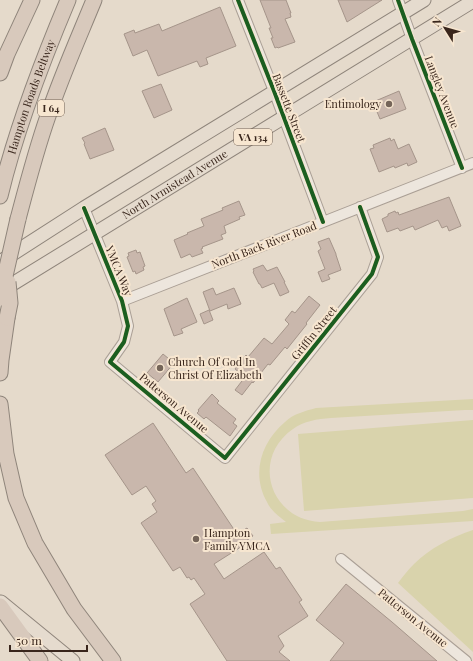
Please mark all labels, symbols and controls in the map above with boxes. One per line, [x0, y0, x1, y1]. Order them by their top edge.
north arrow [425, 8, 465, 48]
text: N [428, 14, 445, 29]
street label: Hampton Roads Beltway [4, 37, 58, 156]
street label: Langley Avenue [422, 53, 463, 131]
street label: Bassette Street [269, 71, 310, 145]
place label: Entimology [325, 96, 381, 111]
marker: Entimology [384, 99, 394, 109]
road number: I 64 [38, 100, 64, 116]
road number: VA 134 [234, 129, 272, 145]
street label: North Armistead Avenue [119, 145, 230, 222]
street label: North Back River Road [209, 217, 319, 272]
street label: YMCA Way [102, 242, 137, 299]
street label: Griffin Street [287, 303, 340, 363]
place label: Church Of God In Christ Of Elizabeth [168, 354, 262, 382]
marker: Church Of God In Christ Of Elizabeth [155, 363, 165, 373]
street label: Patterson Avenue [137, 369, 212, 436]
place label: Hampton Family YMCA [204, 525, 270, 553]
marker: Hampton Family YMCA [191, 534, 201, 544]
street label: Patterson Avenue [375, 585, 452, 651]
scale bar [10, 627, 87, 653]
text: 50 m [16, 632, 42, 648]

